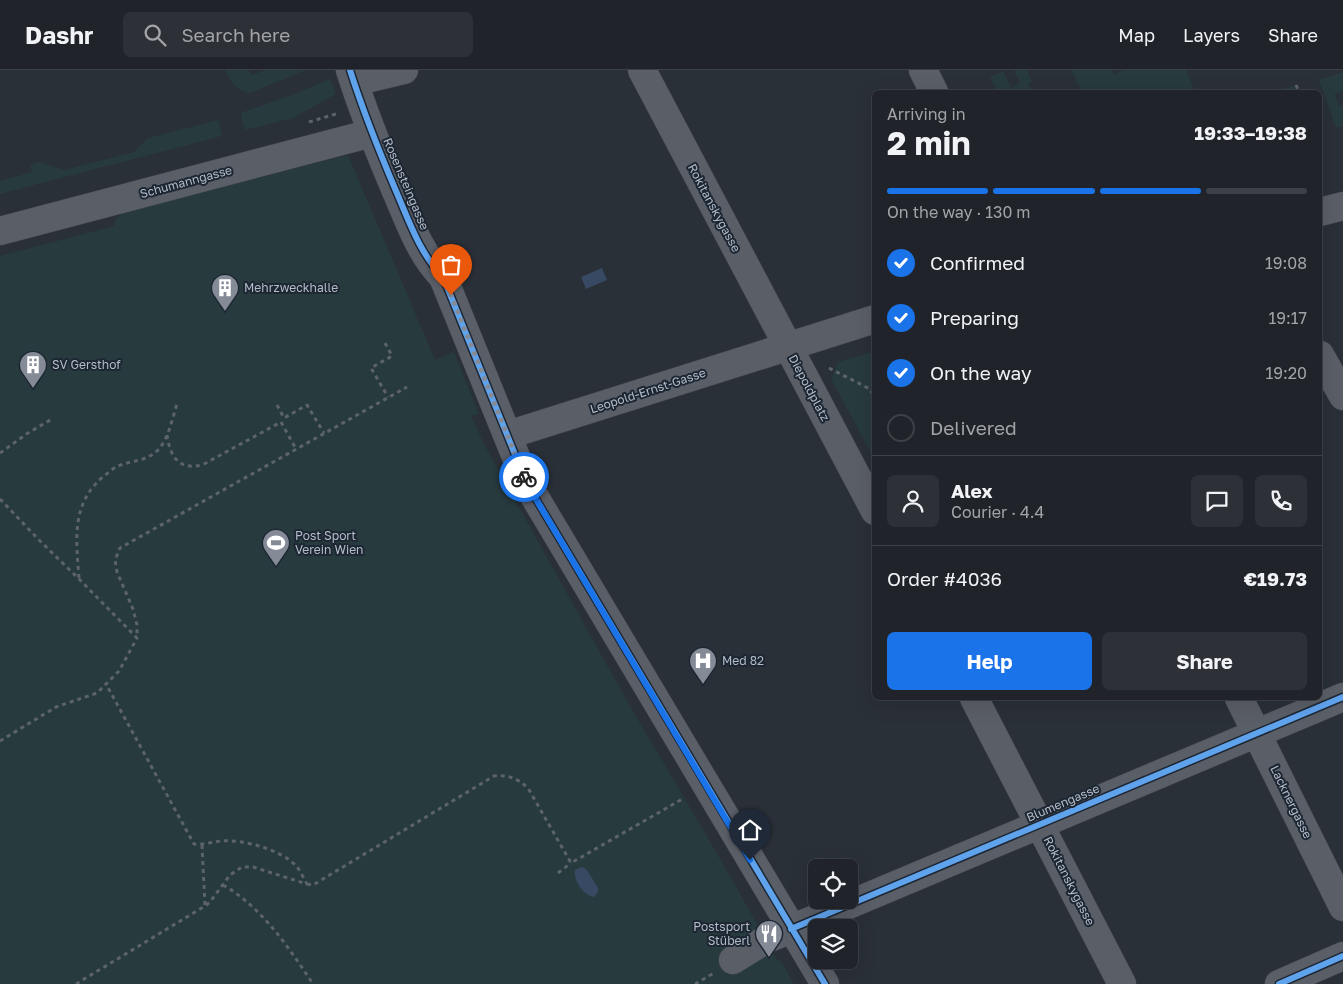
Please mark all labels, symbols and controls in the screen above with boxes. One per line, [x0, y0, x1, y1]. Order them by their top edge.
search box [123, 12, 473, 57]
text: Dashr [25, 20, 93, 49]
icon: search [141, 21, 169, 49]
text: Search here [181, 23, 290, 46]
text: Map [1118, 24, 1155, 46]
text: Layers [1183, 24, 1240, 46]
text: Share [1268, 24, 1318, 46]
text: Arriving in [887, 104, 966, 124]
text: 19:33–19:38 [1194, 121, 1307, 144]
text: 2 min [887, 124, 971, 162]
street label: Rosensteingasse [380, 136, 433, 232]
street label: Rokitanskygasse [685, 161, 744, 254]
street label: Schumanngasse [138, 162, 234, 201]
text: On the way · 130 m [887, 202, 1031, 222]
pin [430, 244, 472, 295]
icon: check [887, 249, 915, 277]
icon: bag [437, 251, 465, 279]
text: Confirmed [930, 251, 1025, 274]
text: 19:08 [1265, 253, 1307, 273]
building icon: Mehrzweckhalle [210, 273, 240, 312]
place label: Mehrzweckhalle [244, 280, 338, 295]
icon: check [887, 304, 915, 332]
text: Preparing [930, 306, 1019, 329]
text: 19:17 [1269, 308, 1307, 328]
building icon: SV Gersthof [18, 350, 48, 389]
street label: Diepoldplatz [786, 352, 833, 424]
place label: SV Gersthof [52, 357, 121, 372]
icon: check [887, 359, 915, 387]
text: On the way [930, 361, 1032, 384]
text: 19:20 [1266, 363, 1307, 383]
street label: Leopold-Ernst-Gasse [588, 365, 708, 416]
text: Delivered [930, 416, 1017, 439]
courier [499, 452, 549, 502]
icon: bike [510, 463, 538, 491]
button: person [887, 475, 939, 527]
button: chat [1191, 475, 1243, 527]
button: phone [1255, 475, 1307, 527]
text: Alex [951, 479, 992, 502]
text: Courier · 4.4 [951, 502, 1044, 522]
sports icon: Post Sport Verein Wien [261, 528, 291, 567]
place label: Post Sport Verein Wien [295, 528, 363, 557]
text: Order #4036 [887, 567, 1002, 590]
text: €19.73 [1244, 567, 1307, 590]
button: Help [887, 632, 1092, 690]
button: Share [1102, 632, 1307, 690]
hospital icon: Med 82 [688, 646, 718, 685]
place label: Med 82 [722, 653, 764, 668]
street label: Lacknergasse [1267, 763, 1316, 841]
street label: Blumengasse [1024, 780, 1102, 825]
pin [729, 809, 771, 860]
icon: home [736, 816, 764, 844]
street label: Rokitanskygasse [1041, 834, 1098, 928]
map controls [808, 859, 858, 969]
button: locate [808, 859, 858, 909]
place label: Postsport Stüberl [693, 919, 750, 948]
restaurant icon: Postsport Stüberl [754, 919, 784, 958]
button: layers [808, 919, 858, 969]

